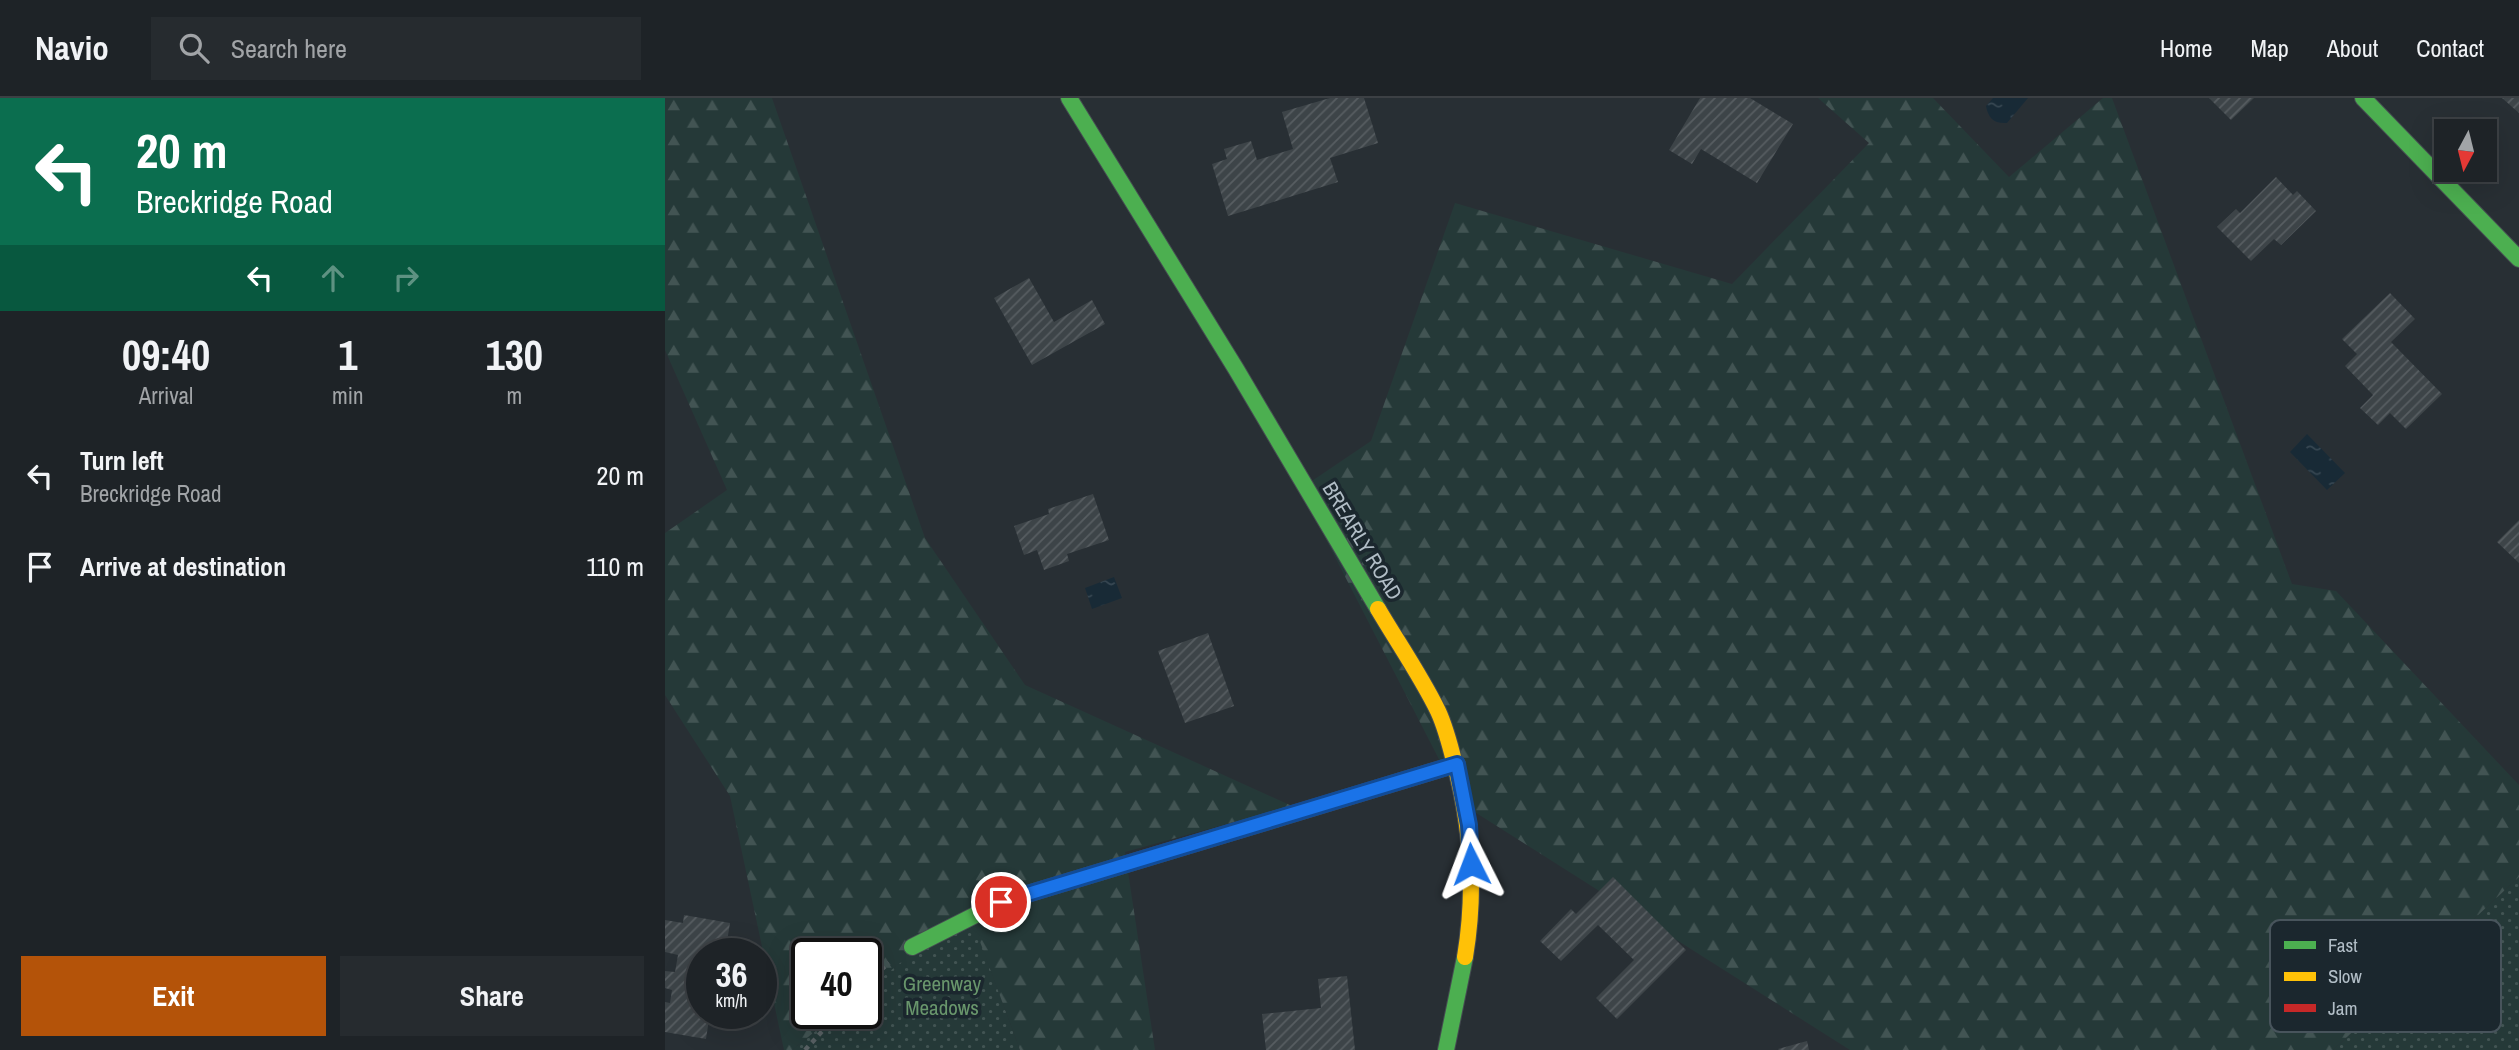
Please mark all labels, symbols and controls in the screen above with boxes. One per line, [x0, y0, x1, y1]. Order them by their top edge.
search box [151, 17, 641, 80]
text: Navio [35, 26, 109, 70]
icon: search [175, 29, 213, 67]
text: Search here [231, 31, 347, 66]
text: Home [2160, 32, 2212, 64]
text: Map [2250, 32, 2289, 64]
text: About [2327, 32, 2378, 64]
text: Contact [2416, 32, 2484, 64]
text: 20 m [136, 117, 228, 183]
north arrow [2434, 119, 2497, 182]
map controls [2434, 119, 2497, 182]
icon: left [21, 126, 112, 217]
text: Breckridge Road [136, 180, 333, 223]
icon: left [241, 259, 279, 297]
icon: ahead [314, 259, 352, 297]
icon: right [387, 259, 425, 297]
text: 09:40 [122, 327, 210, 383]
text: 1 [338, 327, 357, 383]
text: 130 [486, 327, 543, 383]
text: Arrival [139, 380, 193, 411]
text: min [332, 380, 364, 411]
text: m [506, 380, 522, 411]
text: Turn left [80, 443, 164, 478]
icon: left [21, 457, 59, 495]
text: 20 m [597, 458, 644, 493]
street label: BREARLY ROAD [1316, 476, 1409, 605]
text: Breckridge Road [80, 478, 222, 509]
icon: arrive [21, 548, 59, 586]
text: Arrive at destination [80, 549, 286, 584]
text: 110 m [586, 549, 644, 584]
position arrow [1434, 827, 1508, 901]
pin [971, 872, 1031, 932]
icon: arrive [982, 883, 1020, 921]
legend [2270, 920, 2501, 1032]
text: Fast [2328, 932, 2358, 958]
speed limit sign: 40 [791, 938, 882, 1029]
text: 36 [716, 951, 747, 998]
button: Exit [21, 956, 326, 1036]
button: Share [340, 956, 644, 1036]
text: Slow [2328, 963, 2363, 989]
park label: Greenway Meadows [903, 969, 982, 1022]
text: km/h [716, 988, 748, 1013]
text: Jam [2328, 995, 2357, 1021]

